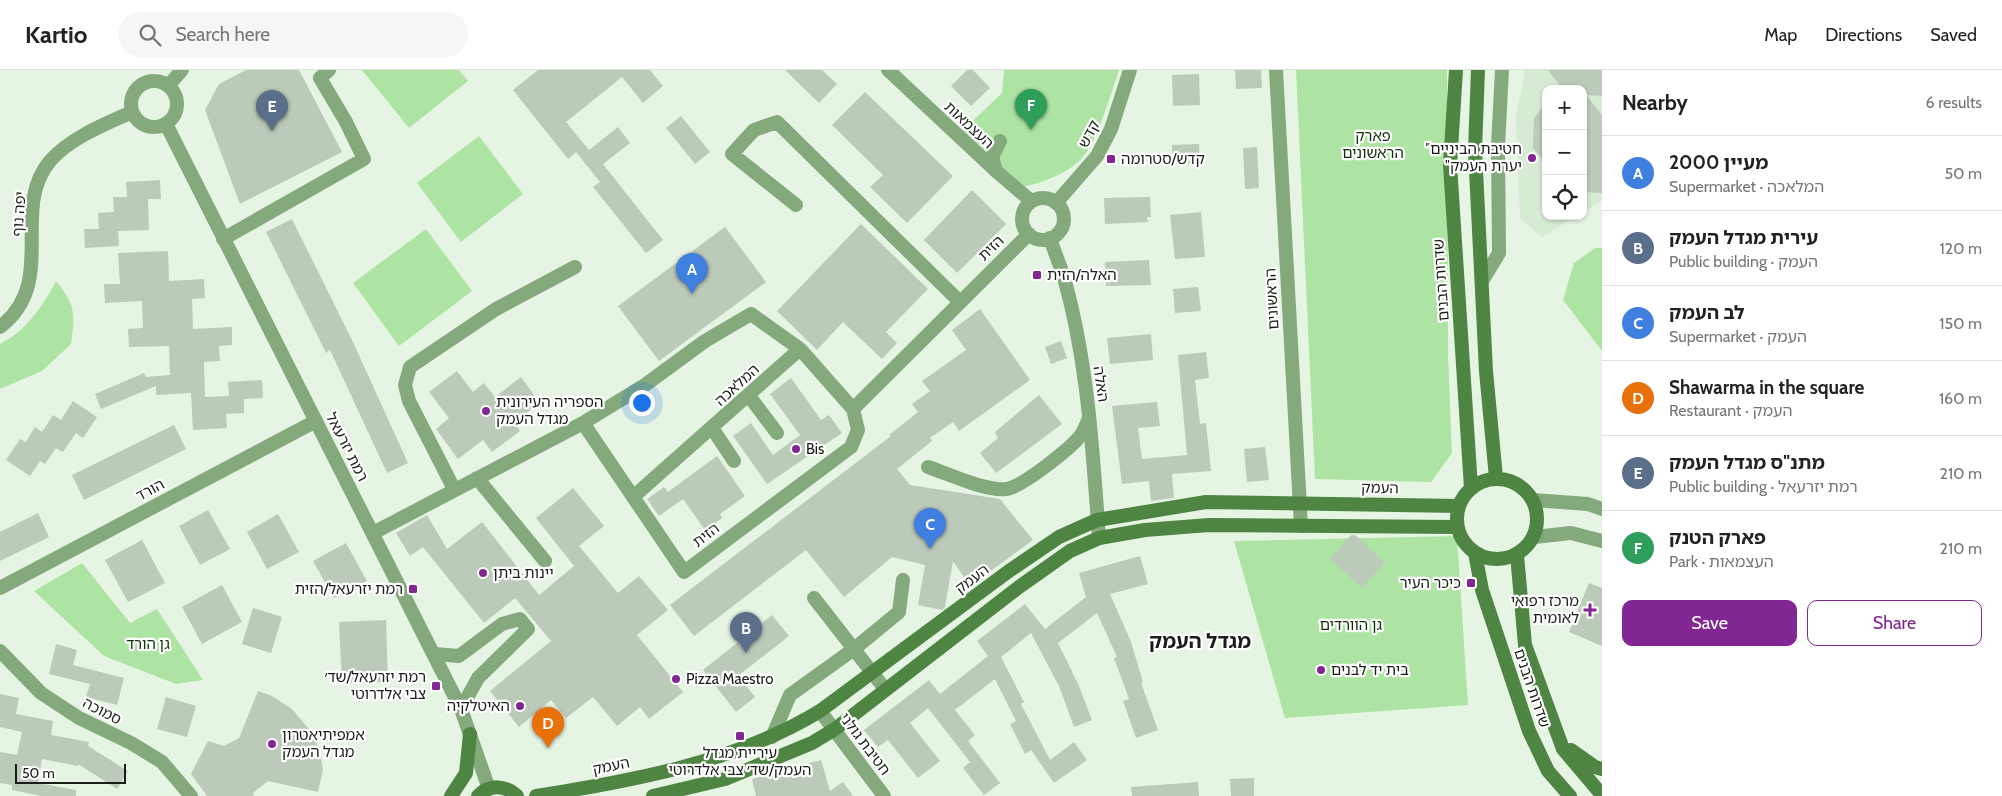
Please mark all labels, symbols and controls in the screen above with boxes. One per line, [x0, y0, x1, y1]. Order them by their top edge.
search box [118, 12, 468, 57]
text: Kartio [25, 20, 88, 49]
icon: search [136, 21, 164, 49]
text: Search here [176, 23, 270, 46]
text: Map [1764, 24, 1797, 46]
text: Directions [1825, 24, 1902, 46]
text: Saved [1930, 24, 1977, 46]
map controls [1542, 85, 1587, 220]
button: + [1542, 85, 1587, 130]
pin: F [1015, 89, 1047, 130]
pin: E [256, 90, 288, 131]
text: Nearby [1622, 90, 1688, 115]
text: 6 results [1926, 93, 1982, 112]
street label: העצמאות [941, 98, 997, 152]
street label: קדש [1074, 117, 1104, 151]
park label: פארק הראשונים [1342, 127, 1404, 162]
button: − [1542, 130, 1587, 175]
place label: "חטיבת הביניים "יערת העמק [1425, 140, 1522, 175]
place label: קדש/סטרומה [1121, 150, 1205, 168]
text: מעיין 2000 [1669, 151, 1768, 174]
marker: "חטיבת הביניים "יערת העמק [1526, 152, 1538, 164]
marker: קדש/סטרומה [1105, 153, 1117, 165]
text: A [1633, 164, 1643, 183]
text: 50 m [1945, 164, 1982, 183]
button: locate [1542, 175, 1587, 220]
text: Supermarket · המלאכה [1669, 177, 1824, 196]
street label: יפה נוף [8, 191, 30, 237]
text: עירית מגדל העמק [1669, 226, 1818, 249]
street label: הזית [974, 232, 1008, 264]
street label: שדרות הבנים [1429, 238, 1453, 322]
text: B [1633, 239, 1643, 258]
text: 120 m [1940, 239, 1982, 258]
text: Public building · העמק [1669, 252, 1818, 271]
pin: A [676, 253, 708, 294]
place label: האלה/הזית [1047, 266, 1117, 284]
street label: הראשונים [1261, 268, 1283, 330]
marker: האלה/הזית [1031, 269, 1043, 281]
text: לב העמק [1669, 301, 1745, 324]
text: C [1633, 314, 1643, 333]
text: 150 m [1939, 314, 1982, 333]
text: Supermarket · העמק [1669, 327, 1807, 346]
street label: המלאכה [711, 360, 763, 410]
street label: האלה [1090, 365, 1112, 403]
text: Shawarma in the square [1669, 376, 1864, 399]
text: D [1632, 389, 1644, 408]
text: 160 m [1939, 389, 1982, 408]
your location [629, 390, 655, 416]
place label: הספריה העירונית מגדל העמק [496, 393, 603, 428]
text: Restaurant · העמק [1669, 401, 1793, 420]
marker: הספריה העירונית מגדל העמק [480, 405, 492, 417]
street label: רמת יזרעאל [322, 410, 372, 484]
place label: Bis [806, 440, 824, 458]
marker: Bis [790, 443, 802, 455]
text: מתנ"ס מגדל העמק [1669, 451, 1825, 474]
text: E [1633, 464, 1643, 483]
text: 210 m [1940, 464, 1982, 483]
street label: הורד [133, 475, 167, 505]
text: Public building · רמת יזרעאל [1669, 477, 1858, 496]
street label: העמק [1361, 479, 1399, 497]
pin: C [914, 508, 946, 549]
street label: הזית [689, 519, 723, 551]
text: פארק הטנק [1669, 526, 1766, 549]
text: F [1634, 539, 1642, 558]
text: 210 m [1940, 539, 1982, 558]
text: Park · העצמאות [1669, 552, 1774, 571]
street label: העמק [952, 560, 992, 598]
place label: יינות ביתן [493, 564, 554, 582]
marker: יינות ביתן [477, 567, 489, 579]
place label: כיכר העיר [1400, 574, 1461, 592]
marker: כיכר העיר [1465, 577, 1477, 589]
place label: רמת יזרעאל/הזית [295, 580, 403, 598]
marker: רמת יזרעאל/הזית [407, 583, 419, 595]
place label: מרכז רפואי לאומית [1511, 592, 1579, 627]
button: Save [1622, 600, 1797, 646]
button: Share [1807, 600, 1982, 646]
marker: מרכז רפואי לאומית [1583, 603, 1597, 617]
pin: B [730, 612, 762, 653]
park label: גן הוורדים [1320, 616, 1383, 634]
district label: מגדל העמק [1149, 629, 1251, 653]
park label: גן הורד [126, 635, 170, 653]
street label: שדרות הבנים [1510, 646, 1554, 730]
place label: בית יד לבנים [1331, 661, 1409, 679]
marker: בית יד לבנים [1315, 664, 1327, 676]
place label: רמת יזרעאל/שד׳ צבי אלדרוטי [325, 668, 426, 703]
place label: Pizza Maestro [686, 670, 773, 688]
marker: Pizza Maestro [670, 673, 682, 685]
marker: רמת יזרעאל/שד׳ צבי אלדרוטי [430, 680, 442, 692]
street label: סמוכה [80, 694, 124, 728]
place label: האיטלקיה [447, 697, 510, 715]
marker: האיטלקיה [514, 700, 526, 712]
pin: D [532, 707, 564, 748]
street label: חטיבת גולני [836, 709, 894, 779]
place label: אמפיתיאטרון מגדל העמק [282, 726, 365, 761]
marker: עיריית מגדל העמק/שד׳ צבי אלדרוטי [734, 730, 746, 742]
marker: אמפיתיאטרון מגדל העמק [266, 738, 278, 750]
place label: עיריית מגדל העמק/שד׳ צבי אלדרוטי [669, 744, 811, 779]
street label: העמק [591, 753, 631, 779]
scale bar [15, 761, 126, 784]
text: 50 m [22, 764, 55, 782]

